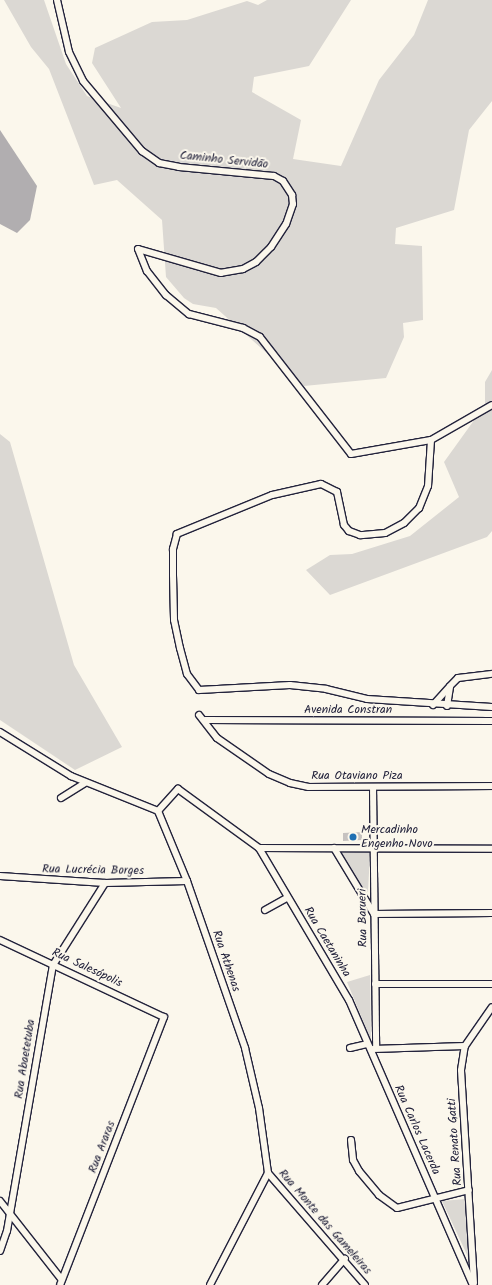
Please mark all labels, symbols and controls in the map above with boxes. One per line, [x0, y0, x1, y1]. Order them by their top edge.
street label: Caminho Servidão [179, 148, 269, 172]
street label: Avenida Constran [304, 703, 392, 717]
street label: Rua Otaviano Piza [311, 769, 403, 783]
place label: Mercadinho Engenho Novo [361, 823, 433, 851]
marker: Mercadinho Engenho Novo [348, 832, 358, 842]
street label: Rua Lucrécia Borges [42, 862, 144, 878]
street label: Rua Barueri [355, 889, 371, 947]
street label: Rua Caetaninha [300, 904, 354, 980]
street label: Rua Athenas [209, 928, 243, 994]
street label: Rua Salesópolis [49, 945, 125, 991]
street label: Rua Abaetetuba [12, 1018, 38, 1100]
street label: Rua Carlos Lacerda [391, 1083, 443, 1177]
street label: Rua Renato Gatti [445, 1098, 465, 1186]
street label: Rua Araras [85, 1119, 119, 1175]
street label: Rua Monte das Gameleiras [275, 1166, 375, 1278]

